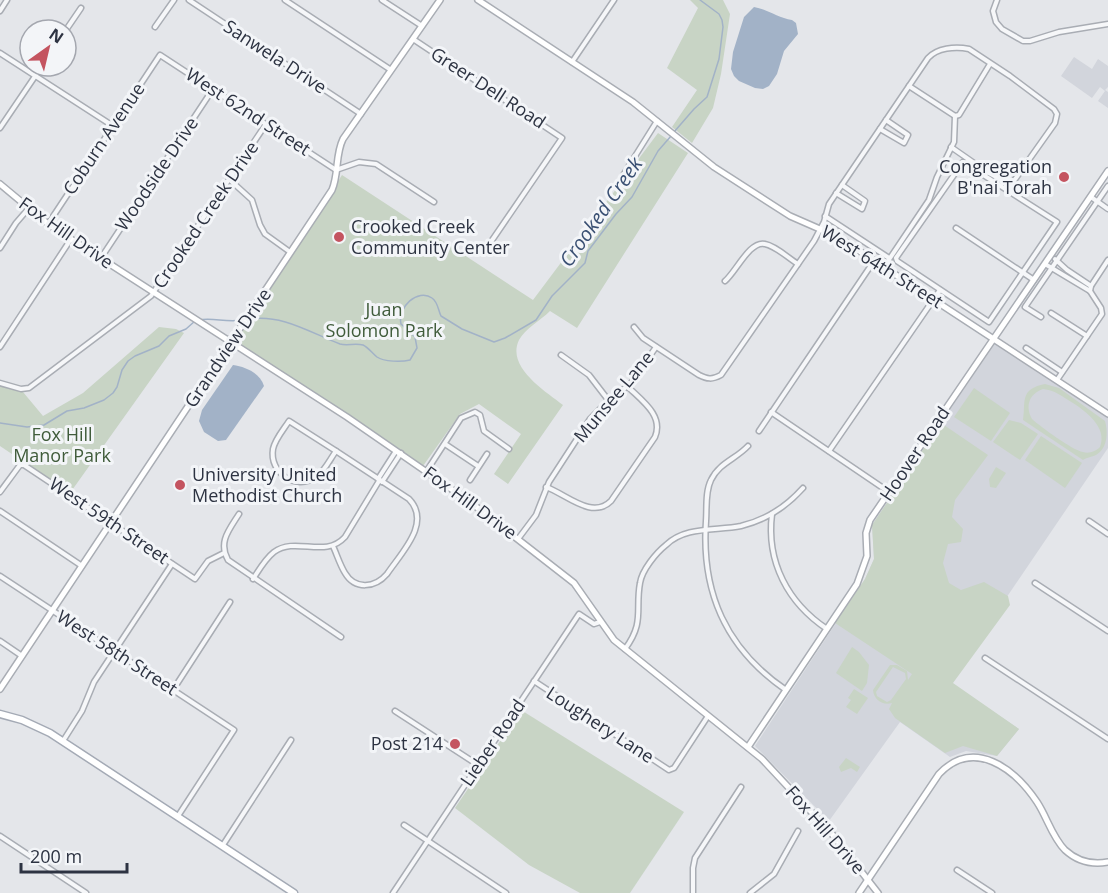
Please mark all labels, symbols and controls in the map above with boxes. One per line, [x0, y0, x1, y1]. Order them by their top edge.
street label: Sanwela Drive [219, 14, 332, 98]
north arrow [18, 18, 78, 78]
text: N [45, 23, 68, 48]
street label: Greer Dell Road [426, 41, 551, 133]
street label: West 62nd Street [182, 62, 315, 160]
street label: Coburn Avenue [57, 78, 149, 199]
street label: Woodside Drive [109, 112, 203, 235]
street label: Crooked Creek Drive [147, 136, 263, 293]
water label: Crooked Creek [553, 151, 649, 272]
place label: Congregation B'nai Torah [939, 154, 1052, 199]
marker: Congregation B'nai Torah [1057, 170, 1071, 184]
street label: Fox Hill Drive [15, 191, 118, 274]
place label: Crooked Creek Community Center [351, 214, 510, 259]
street label: West 64th Street [817, 219, 948, 313]
marker: Crooked Creek Community Center [332, 230, 346, 244]
street label: Grandview Drive [178, 283, 276, 412]
park label: Juan Solomon Park [326, 297, 443, 342]
street label: Munsee Lane [568, 346, 659, 447]
street label: Hoover Road [874, 402, 955, 505]
park label: Fox Hill Manor Park [13, 422, 111, 467]
street label: Fox Hill Drive [419, 460, 522, 544]
place label: University United Methodist Church [192, 462, 342, 507]
street label: West 59th Street [45, 471, 174, 569]
marker: University United Methodist Church [173, 478, 187, 492]
street label: West 58th Street [53, 604, 183, 700]
street label: Loughery Lane [542, 680, 659, 768]
street label: Lieber Road [454, 694, 530, 791]
place label: Post 214 [371, 731, 443, 755]
marker: Post 214 [448, 737, 462, 751]
street label: Fox Hill Drive [781, 780, 871, 879]
scale bar [21, 836, 128, 874]
text: 200 m [30, 844, 82, 868]

